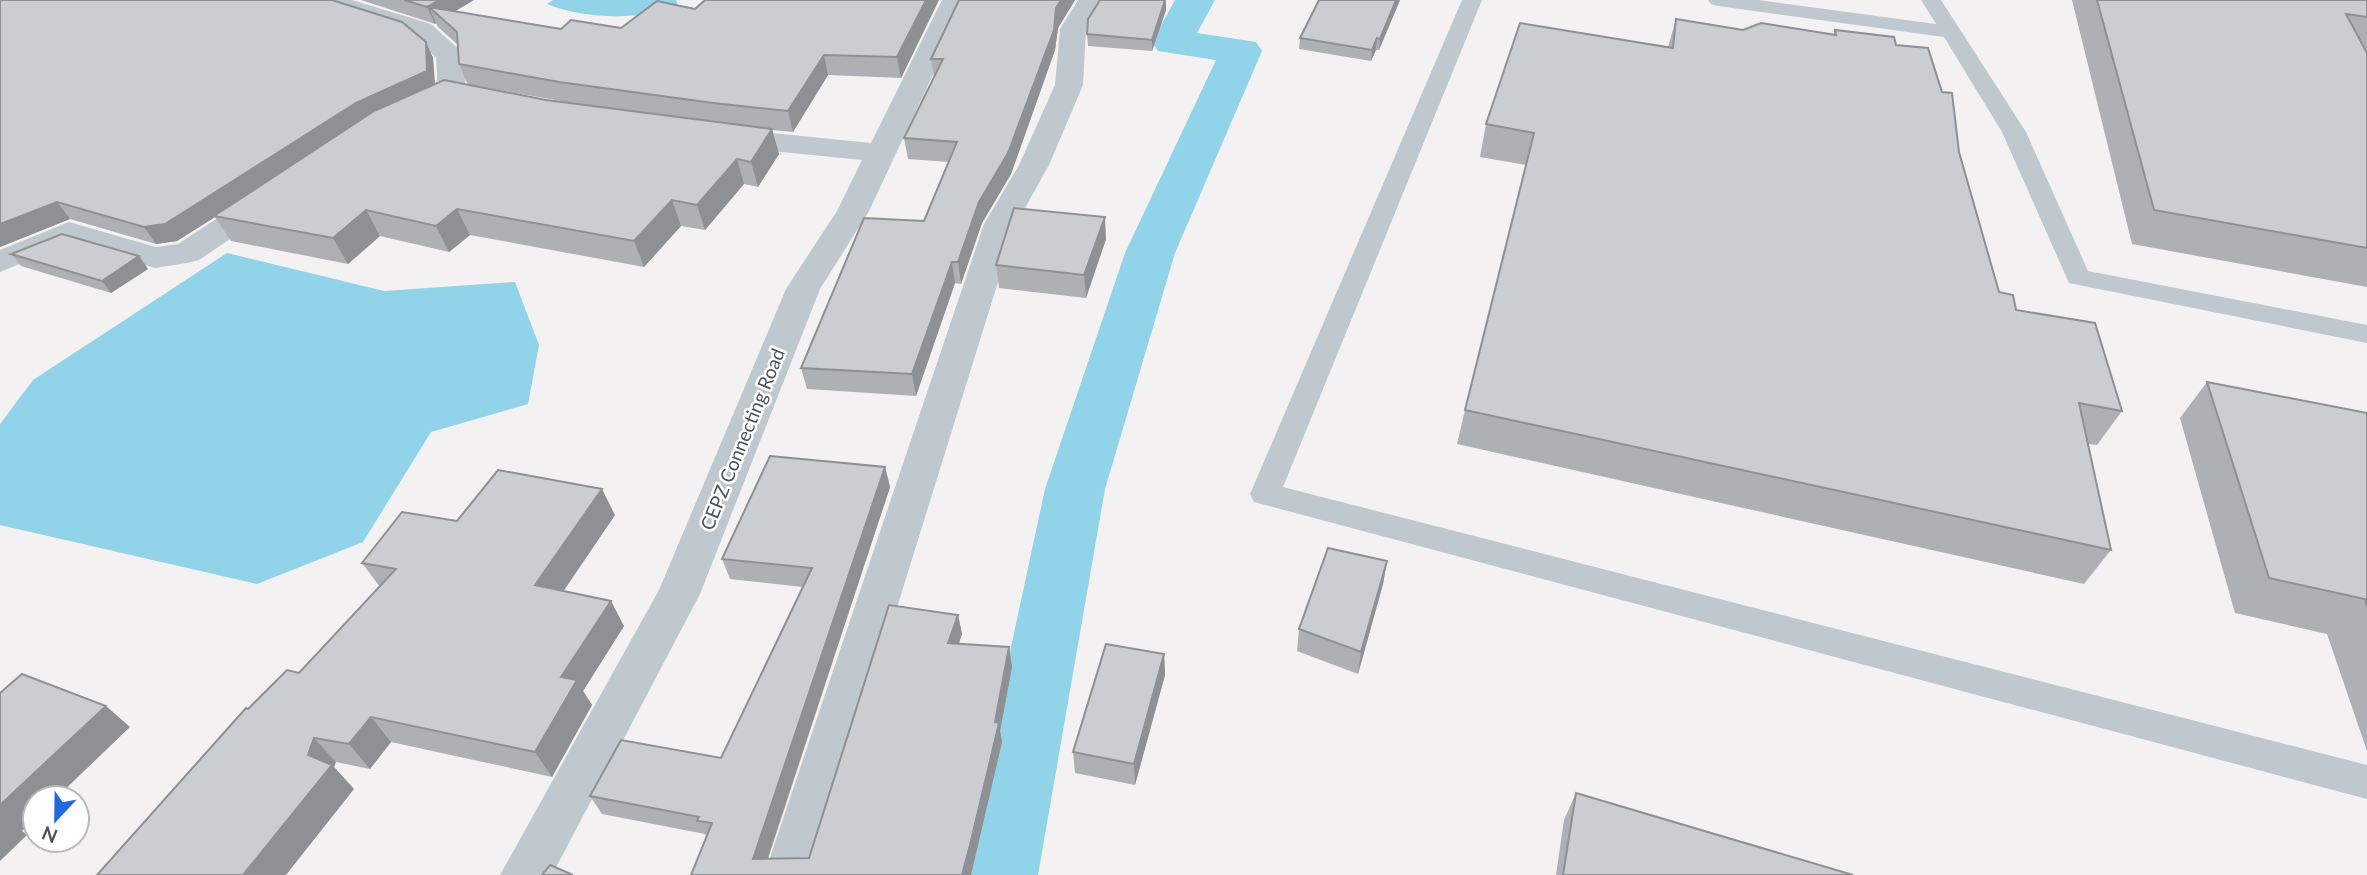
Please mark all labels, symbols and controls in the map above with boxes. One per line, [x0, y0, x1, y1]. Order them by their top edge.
street label: CEPZ Connecting Road [695, 345, 789, 533]
north arrow [21, 784, 91, 854]
text: N [38, 822, 61, 849]

